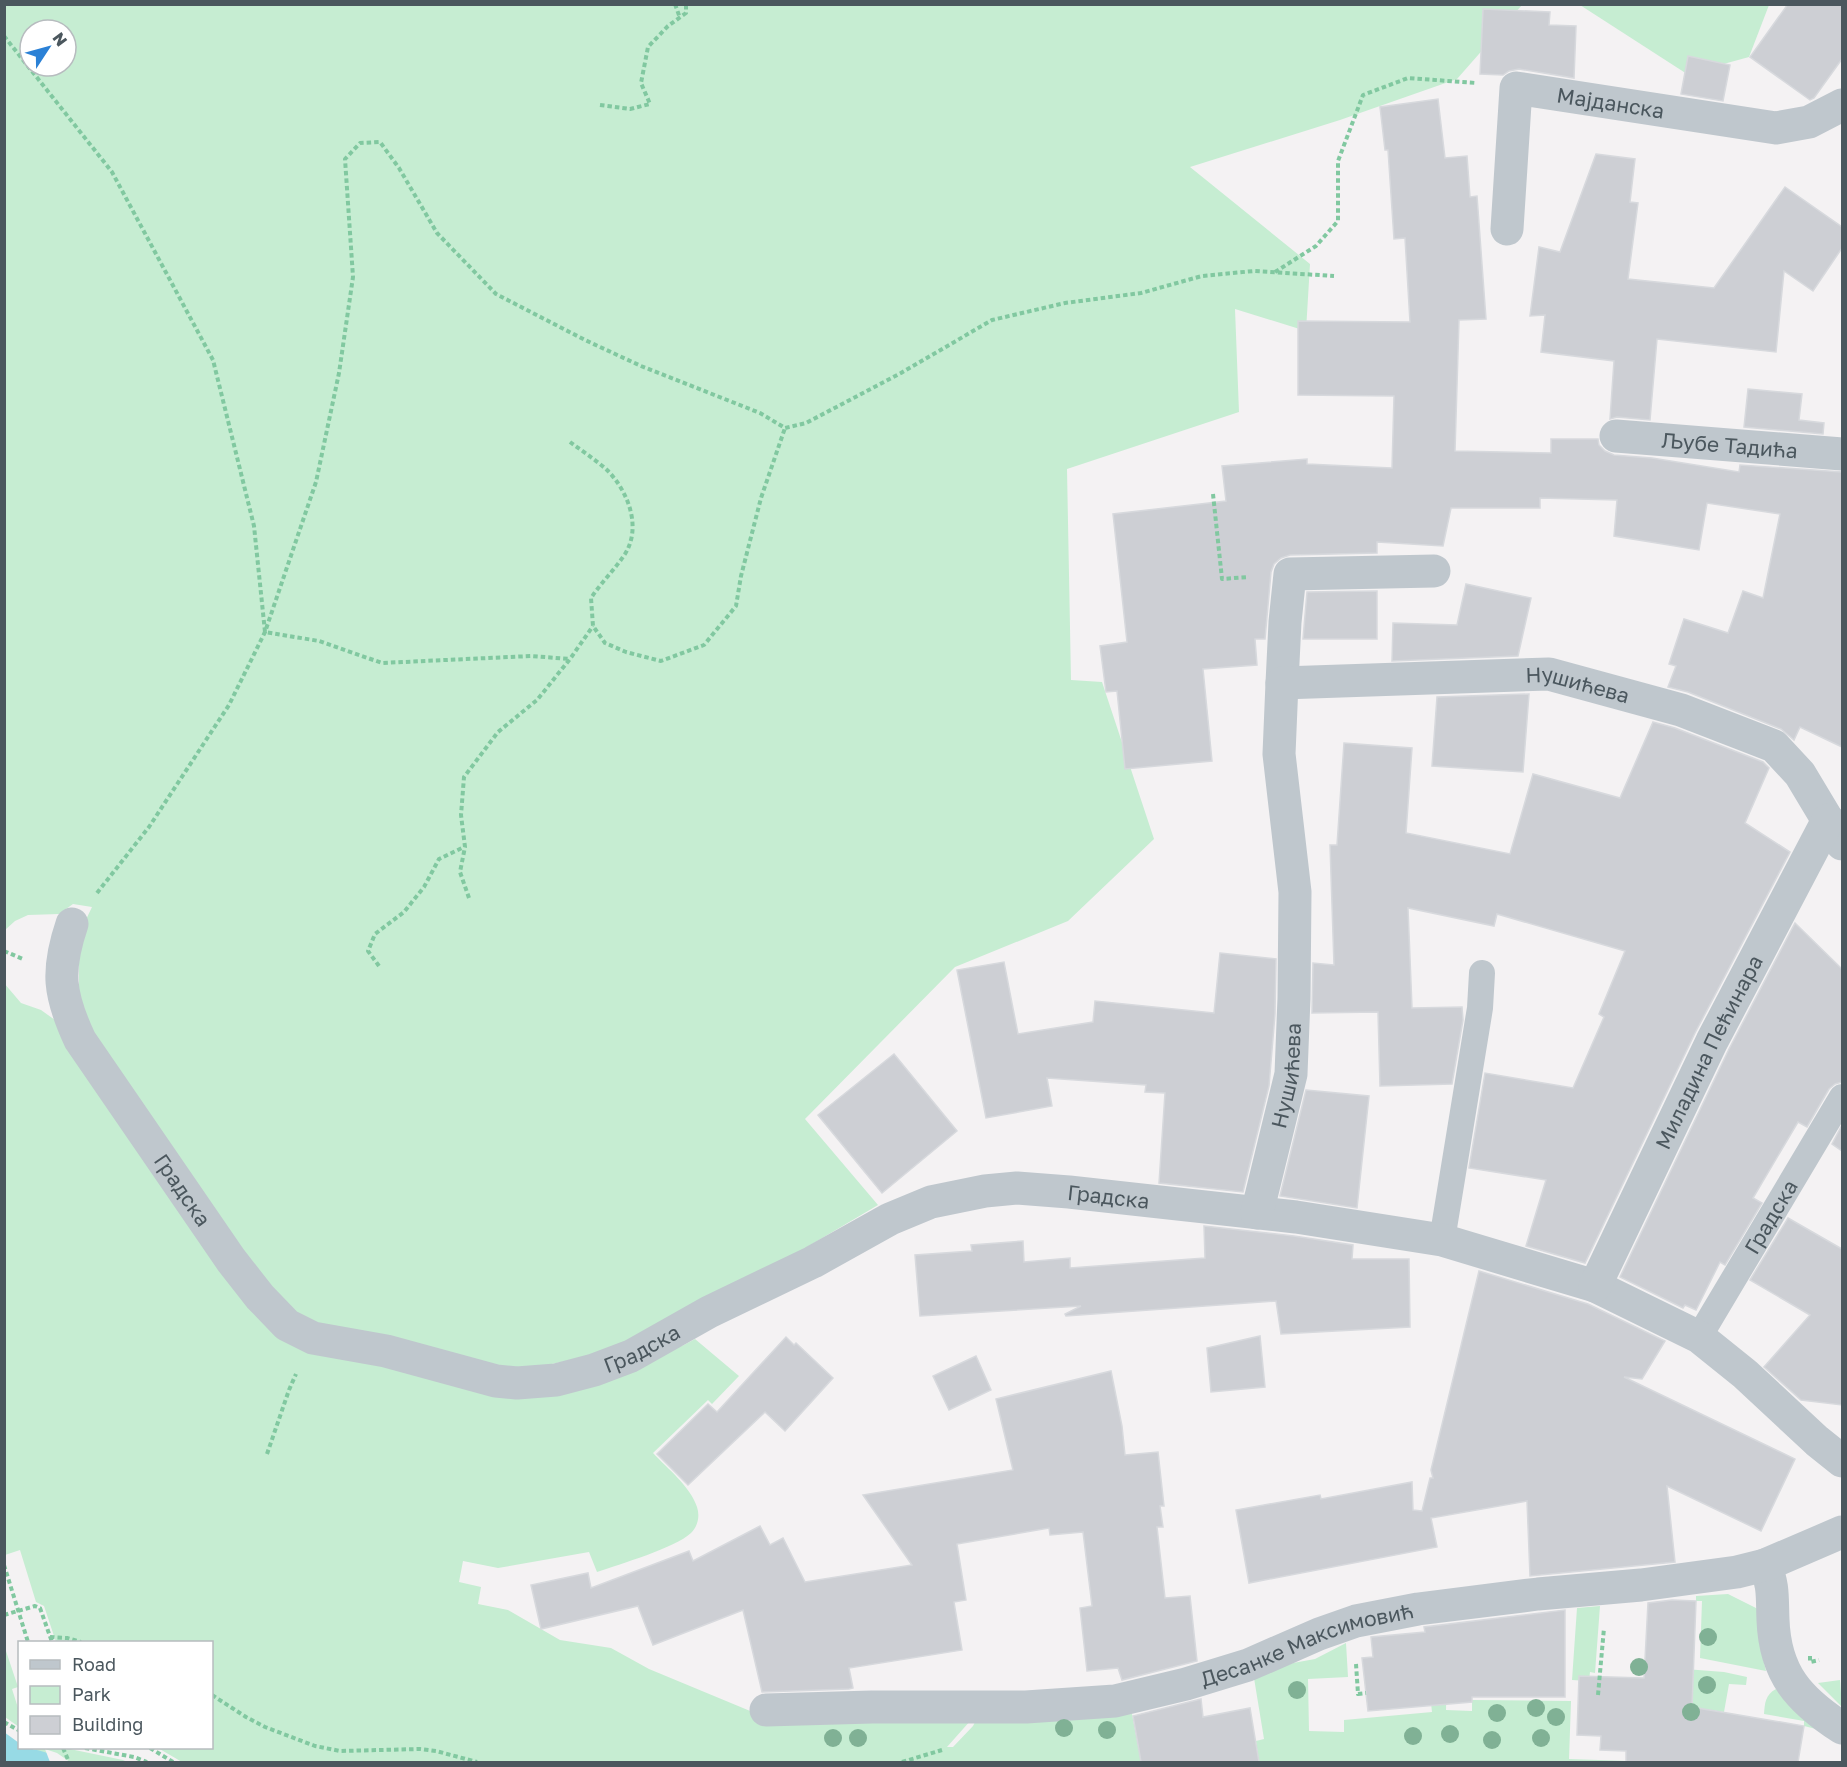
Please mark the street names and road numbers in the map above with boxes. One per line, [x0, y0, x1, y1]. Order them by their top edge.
street label: Мајданска [1555, 81, 1666, 124]
street label: Љубе Тадића [1661, 427, 1799, 463]
street label: Нушићева [1525, 661, 1632, 708]
street label: Миладина Пећинара [1649, 950, 1768, 1153]
street label: Нушићева [1265, 1022, 1306, 1131]
street label: Градска [149, 1149, 217, 1231]
street label: Градска [1738, 1175, 1803, 1259]
street label: Градска [1066, 1179, 1151, 1214]
street label: Градска [600, 1318, 684, 1378]
street label: Десанке Максимовић [1197, 1597, 1416, 1692]

